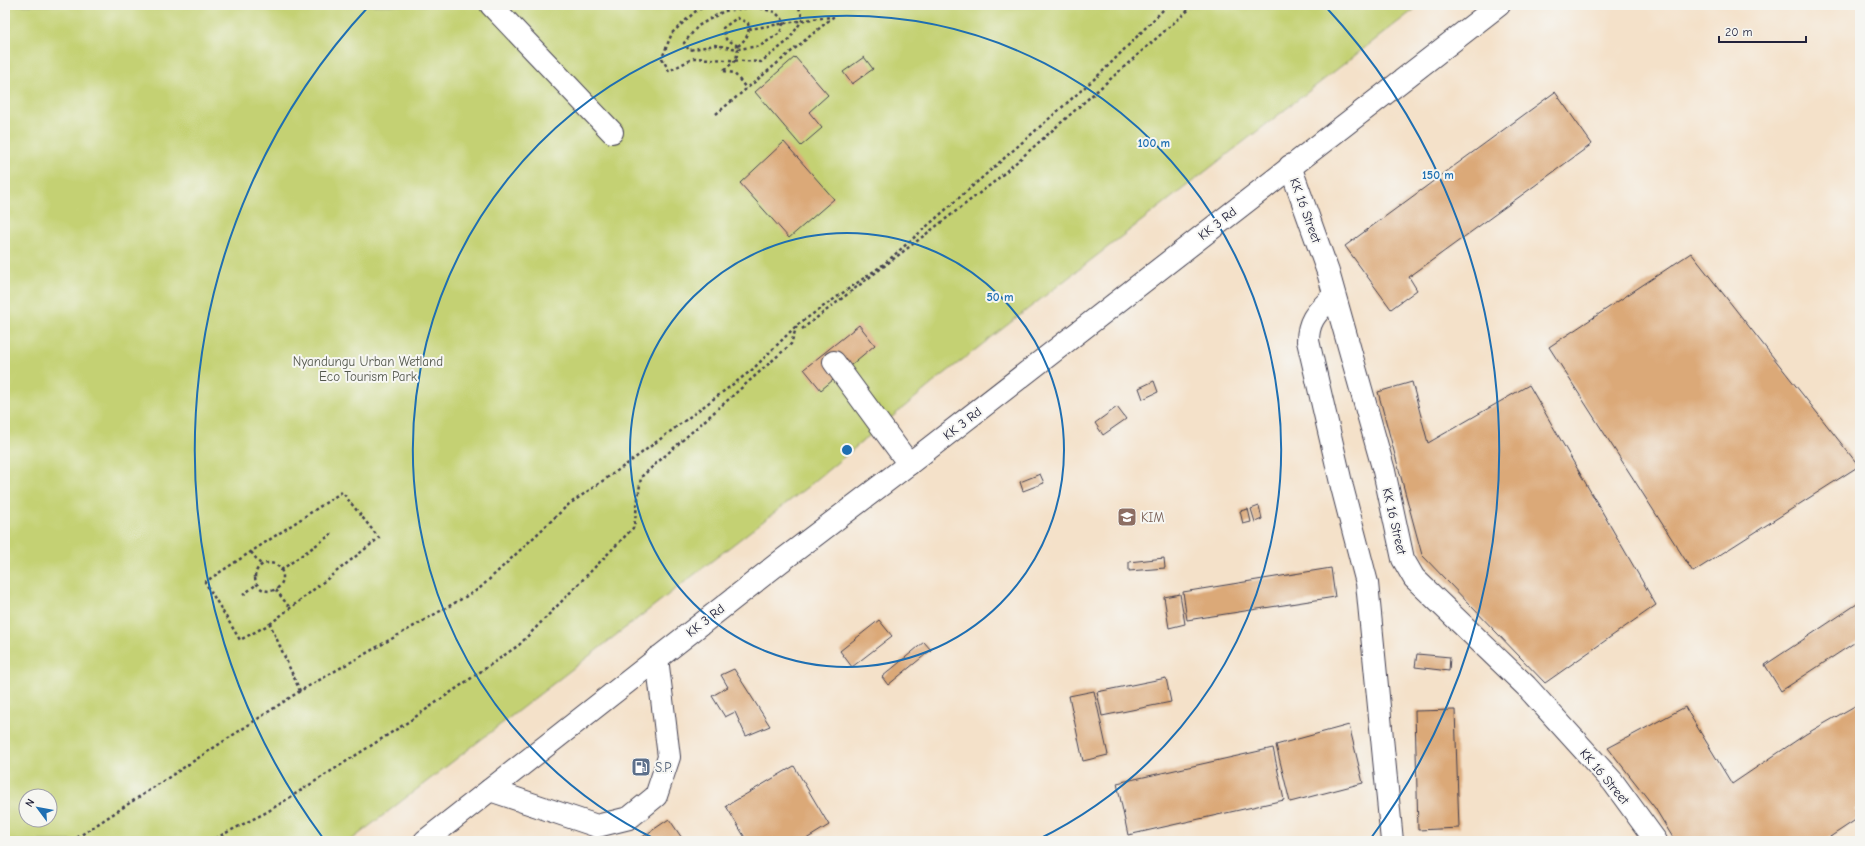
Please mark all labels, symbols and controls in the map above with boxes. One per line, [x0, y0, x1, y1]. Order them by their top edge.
scale bar [1719, 18, 1806, 44]
text: 20 m [1725, 25, 1753, 39]
text: 100 m [1138, 136, 1170, 150]
text: 150 m [1422, 168, 1454, 182]
street label: KK 16 Street [1287, 176, 1325, 246]
street label: KK 3 Rd [1195, 204, 1239, 243]
text: 50 m [986, 290, 1014, 304]
park label: Nyandungu Urban Wetland Eco Tourism Park [293, 354, 443, 384]
street label: KK 3 Rd [940, 404, 984, 443]
centre of rings [840, 443, 854, 457]
street label: KK 16 Street [1380, 486, 1410, 557]
school or university icon: KIM [1116, 506, 1138, 528]
place label: KIM [1141, 510, 1164, 525]
street label: KK 3 Rd [683, 601, 727, 640]
street label: KK 16 Street [1577, 745, 1633, 808]
fuel station icon: S.P. [630, 756, 652, 778]
place label: S.P. [655, 760, 673, 775]
north arrow [18, 788, 58, 828]
text: N [23, 796, 37, 809]

